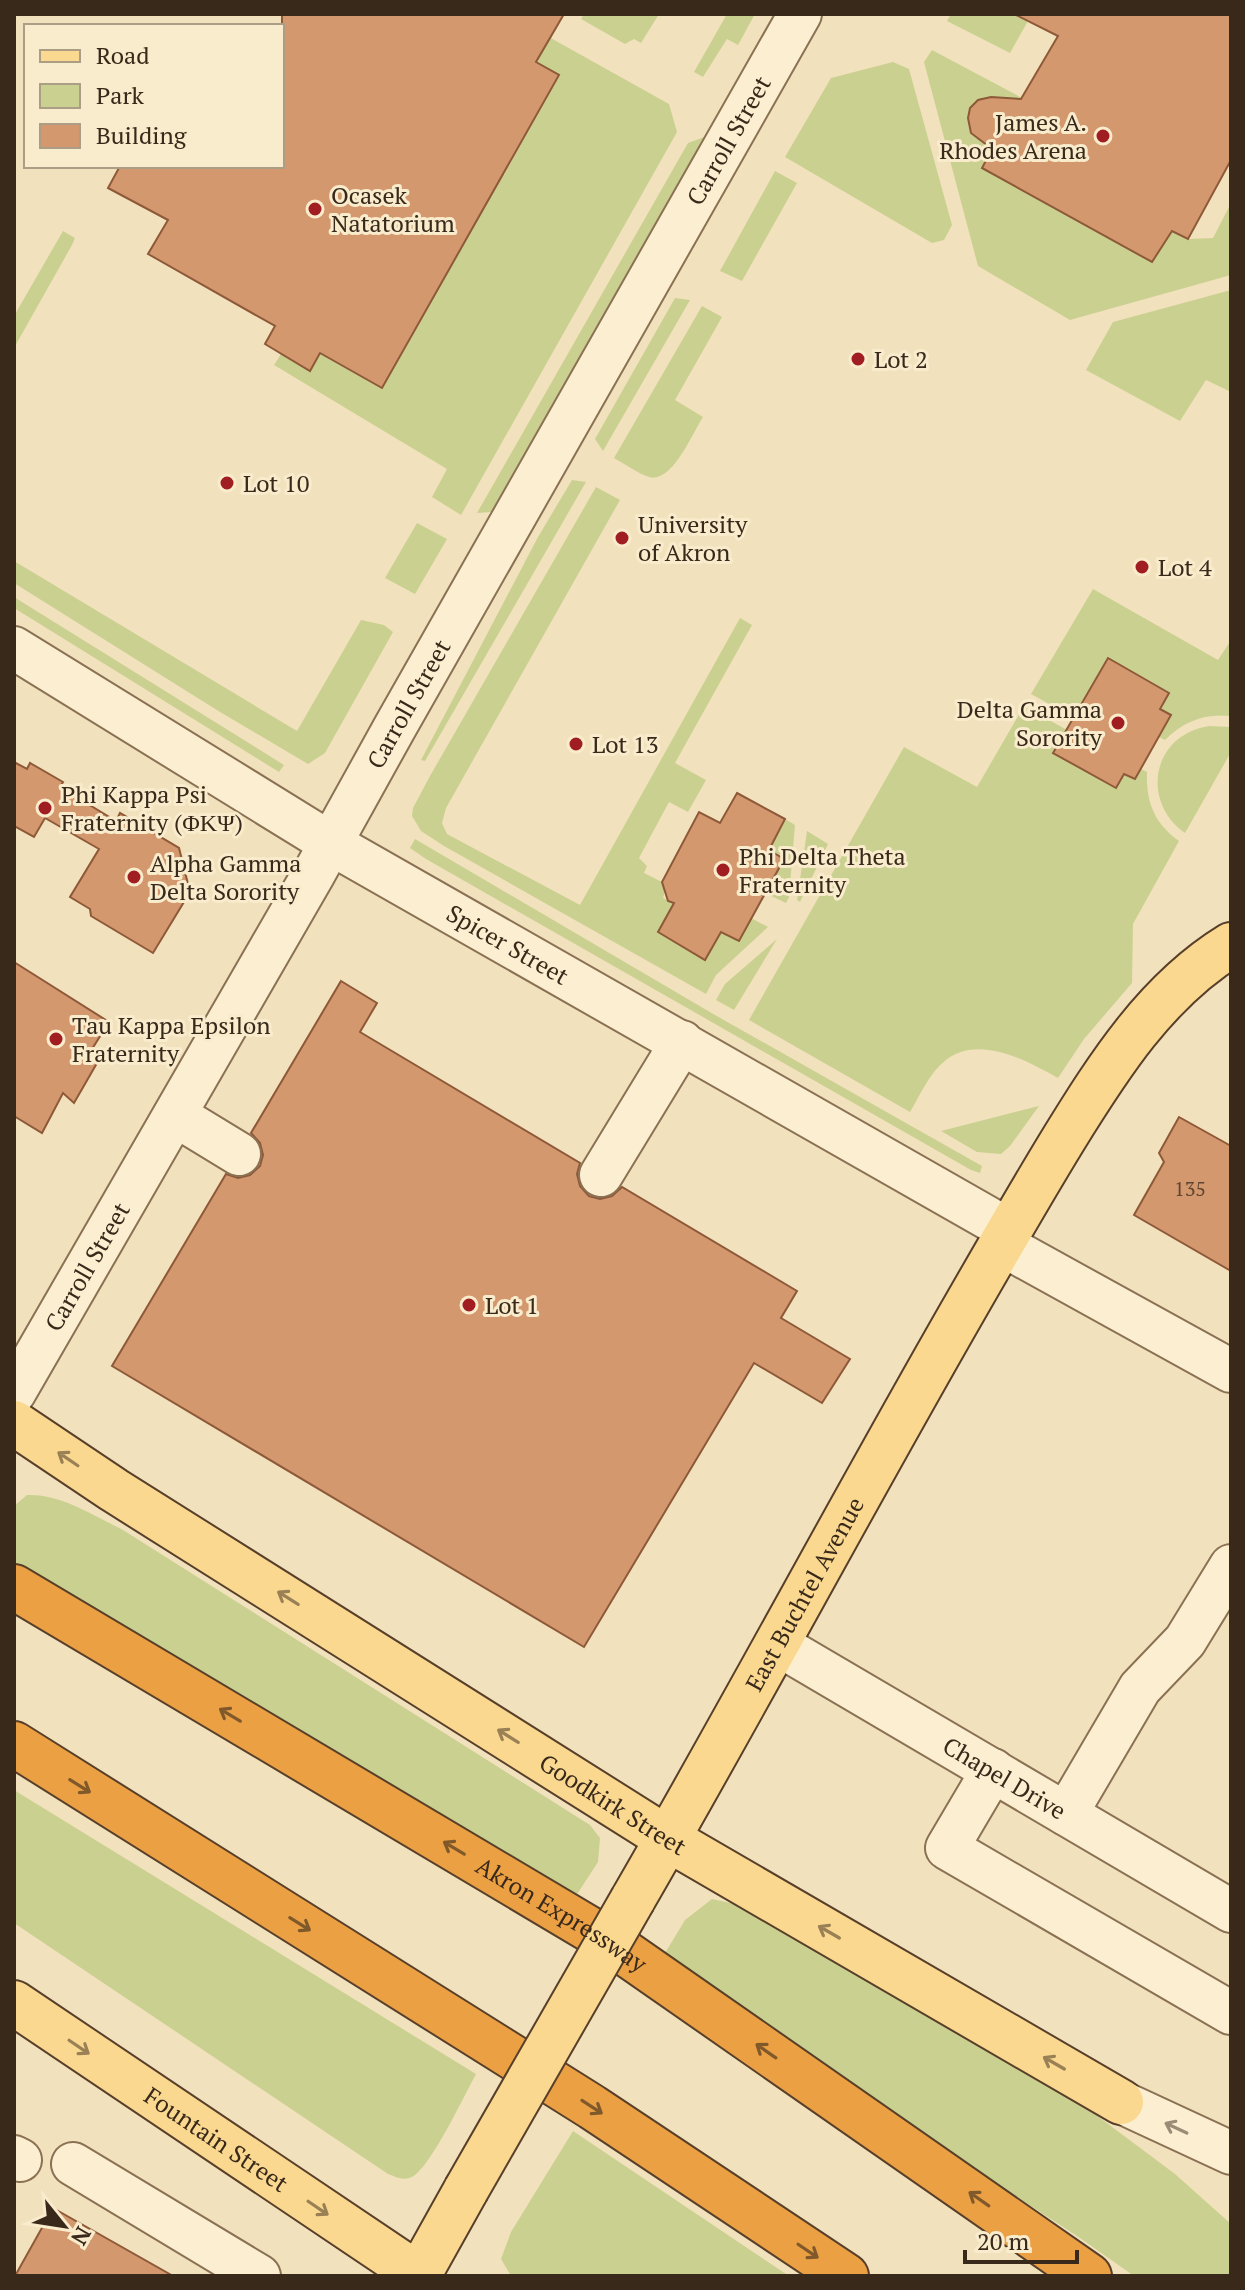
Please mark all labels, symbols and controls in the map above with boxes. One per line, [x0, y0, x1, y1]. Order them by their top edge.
legend [24, 24, 284, 168]
text: Road [96, 39, 150, 71]
street label: Carroll Street [679, 70, 778, 211]
text: Park [96, 79, 145, 111]
place label: James A. Rhodes Arena [939, 106, 1087, 166]
text: Building [96, 119, 187, 151]
marker: James A. Rhodes Arena [1094, 127, 1112, 145]
place label: Ocasek Natatorium [331, 179, 455, 239]
marker: Ocasek Natatorium [306, 200, 324, 218]
place label: Lot 2 [874, 343, 928, 375]
marker: Lot 2 [849, 350, 867, 368]
place label: Lot 10 [243, 467, 310, 499]
marker: Lot 10 [218, 474, 236, 492]
place label: University of Akron [638, 508, 748, 568]
marker: University of Akron [613, 529, 631, 547]
place label: Lot 4 [1158, 551, 1212, 583]
marker: Lot 4 [1133, 558, 1151, 576]
street label: Carroll Street [359, 633, 458, 774]
place label: Delta Gamma Sorority [957, 693, 1103, 753]
marker: Delta Gamma Sorority [1109, 714, 1127, 732]
place label: Lot 13 [592, 728, 659, 760]
marker: Lot 13 [567, 735, 585, 753]
place label: Phi Kappa Psi Fraternity (ΦΚΨ) [61, 778, 243, 838]
marker: Phi Kappa Psi Fraternity (ΦΚΨ) [36, 799, 54, 817]
place label: Phi Delta Theta Fraternity [739, 840, 906, 900]
place label: Alpha Gamma Delta Sorority [150, 847, 301, 907]
marker: Phi Delta Theta Fraternity [714, 861, 732, 879]
marker: Alpha Gamma Delta Sorority [125, 868, 143, 886]
street label: Spicer Street [441, 897, 575, 992]
place label: Tau Kappa Epsilon Fraternity [72, 1009, 271, 1069]
marker: Tau Kappa Epsilon Fraternity [47, 1030, 65, 1048]
house number: 135 [1174, 1175, 1206, 1202]
street label: Carroll Street [37, 1196, 137, 1337]
place label: Lot 1 [485, 1289, 539, 1321]
marker: Lot 1 [460, 1296, 478, 1314]
one-way arrow [58, 1451, 80, 1467]
street label: East Buchtel Avenue [738, 1491, 871, 1697]
one-way arrow [277, 1590, 300, 1606]
one-way arrow [219, 1707, 242, 1723]
one-way arrow [497, 1728, 520, 1744]
street label: Chapel Drive [937, 1729, 1072, 1827]
street label: Goodkirk Street [533, 1746, 692, 1862]
one-way arrow [68, 1778, 91, 1794]
one-way arrow [443, 1840, 466, 1856]
street label: Akron Expressway [470, 1849, 654, 1980]
one-way arrow [289, 1915, 311, 1932]
one-way arrow [818, 1924, 841, 1940]
one-way arrow [67, 2039, 89, 2055]
one-way arrow [755, 2043, 777, 2059]
one-way arrow [1042, 2055, 1066, 2070]
street label: Fountain Street [138, 2079, 295, 2199]
one-way arrow [580, 2098, 602, 2115]
one-way arrow [1164, 2120, 1188, 2135]
north arrow [24, 2186, 104, 2266]
one-way arrow [969, 2191, 991, 2207]
one-way arrow [306, 2199, 328, 2216]
scale bar [965, 2214, 1077, 2264]
text: N [65, 2222, 98, 2251]
text: 20 m [977, 2225, 1029, 2257]
one-way arrow [796, 2243, 819, 2259]

